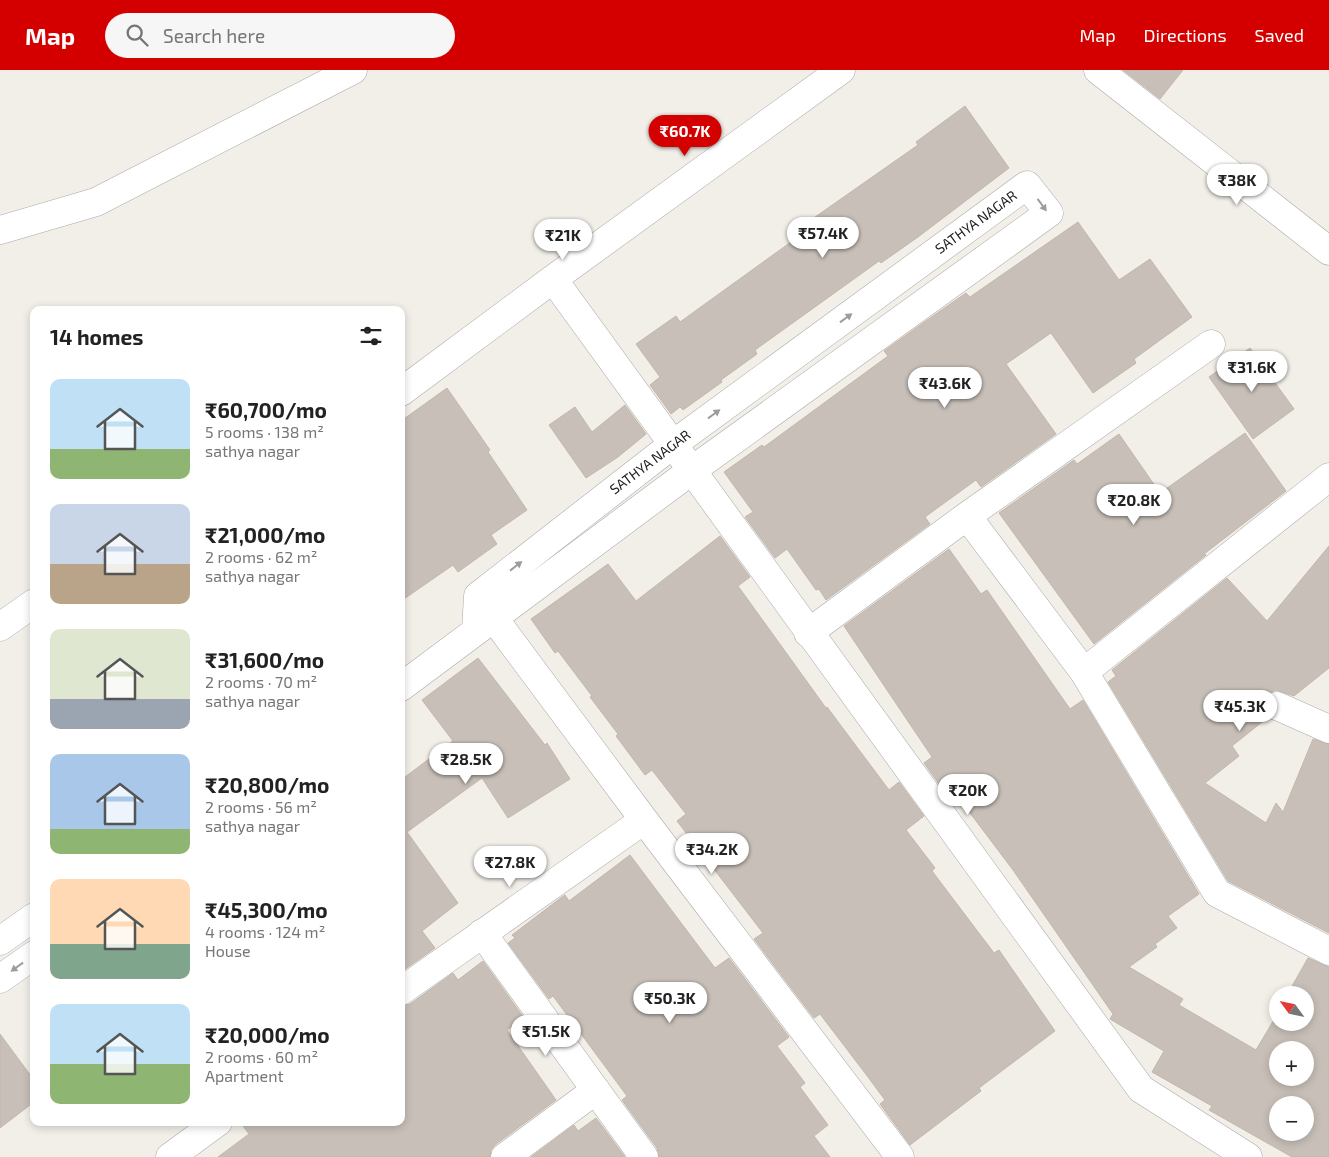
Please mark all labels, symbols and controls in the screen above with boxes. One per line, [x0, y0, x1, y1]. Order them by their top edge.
search box [105, 13, 455, 58]
text: Map [25, 21, 75, 50]
icon: search [123, 21, 151, 49]
text: Search here [163, 24, 265, 47]
text: Map [1079, 24, 1116, 46]
text: Directions [1144, 24, 1227, 46]
text: Saved [1255, 24, 1304, 46]
pin: ₹60.7K [644, 114, 726, 157]
text: ₹60.7K [660, 121, 710, 140]
pin: ₹38K [1207, 164, 1267, 206]
text: ₹38K [1218, 170, 1256, 189]
street label: SATHYA NAGAR [932, 186, 1020, 257]
one-way arrow [1037, 198, 1047, 211]
pin: ₹57.4K [782, 216, 864, 259]
pin: ₹21K [533, 218, 593, 261]
text: ₹57.4K [798, 223, 848, 242]
text: ₹21K [545, 225, 581, 244]
one-way arrow [839, 313, 852, 323]
icon: filters [357, 322, 385, 350]
text: 14 homes [50, 324, 144, 349]
pin: ₹31.6K [1211, 350, 1293, 393]
text: ₹31.6K [1228, 357, 1276, 376]
pin: ₹43.6K [904, 366, 986, 409]
text: ₹43.6K [919, 373, 971, 392]
text: ₹60,700/mo [205, 397, 327, 422]
icon: home [90, 399, 150, 459]
one-way arrow [707, 409, 721, 419]
text: 5 rooms · 138 m² [205, 422, 324, 441]
street label: SATHYA NAGAR [606, 426, 694, 497]
text: sathya nagar [205, 441, 300, 460]
pin: ₹20.8K [1093, 484, 1175, 526]
text: ₹20.8K [1108, 490, 1160, 509]
text: ₹21,000/mo [205, 522, 325, 547]
icon: home [90, 524, 150, 584]
text: 2 rooms · 62 m² [205, 547, 317, 566]
one-way arrow [509, 561, 523, 571]
text: sathya nagar [205, 566, 300, 585]
text: ₹31,600/mo [205, 647, 324, 672]
icon: home [90, 649, 150, 709]
text: 2 rooms · 70 m² [205, 672, 317, 691]
pin: ₹45.3K [1199, 690, 1281, 732]
text: sathya nagar [205, 691, 300, 710]
text: ₹45.3K [1214, 696, 1266, 715]
pin: ₹28.5K [425, 742, 507, 785]
text: ₹28.5K [440, 749, 492, 768]
text: ₹20,800/mo [205, 772, 329, 797]
icon: home [90, 774, 150, 834]
pin: ₹20K [938, 774, 998, 816]
text: ₹20K [949, 780, 988, 799]
text: 2 rooms · 56 m² [205, 797, 317, 816]
text: sathya nagar [205, 816, 300, 835]
pin: ₹34.2K [671, 832, 753, 875]
text: ₹34.2K [686, 839, 738, 858]
pin: ₹27.8K [469, 846, 551, 888]
text: ₹27.8K [485, 852, 535, 871]
text: ₹45,300/mo [205, 897, 328, 922]
icon: home [90, 899, 150, 959]
text: 4 rooms · 124 m² [205, 922, 325, 941]
text: House [205, 941, 251, 960]
one-way arrow [10, 962, 24, 972]
pin: ₹50.3K [629, 982, 711, 1024]
north arrow [1269, 986, 1314, 1031]
map controls [1269, 986, 1314, 1141]
text: ₹50.3K [644, 988, 696, 1007]
pin: ₹51.5K [505, 1014, 587, 1057]
text: ₹51.5K [522, 1021, 570, 1040]
text: ₹20,000/mo [205, 1022, 330, 1047]
icon: home [90, 1024, 150, 1084]
button: + [1269, 1041, 1314, 1086]
text: 2 rooms · 60 m² [205, 1047, 318, 1066]
text: Apartment [205, 1066, 284, 1085]
button: − [1269, 1096, 1314, 1141]

